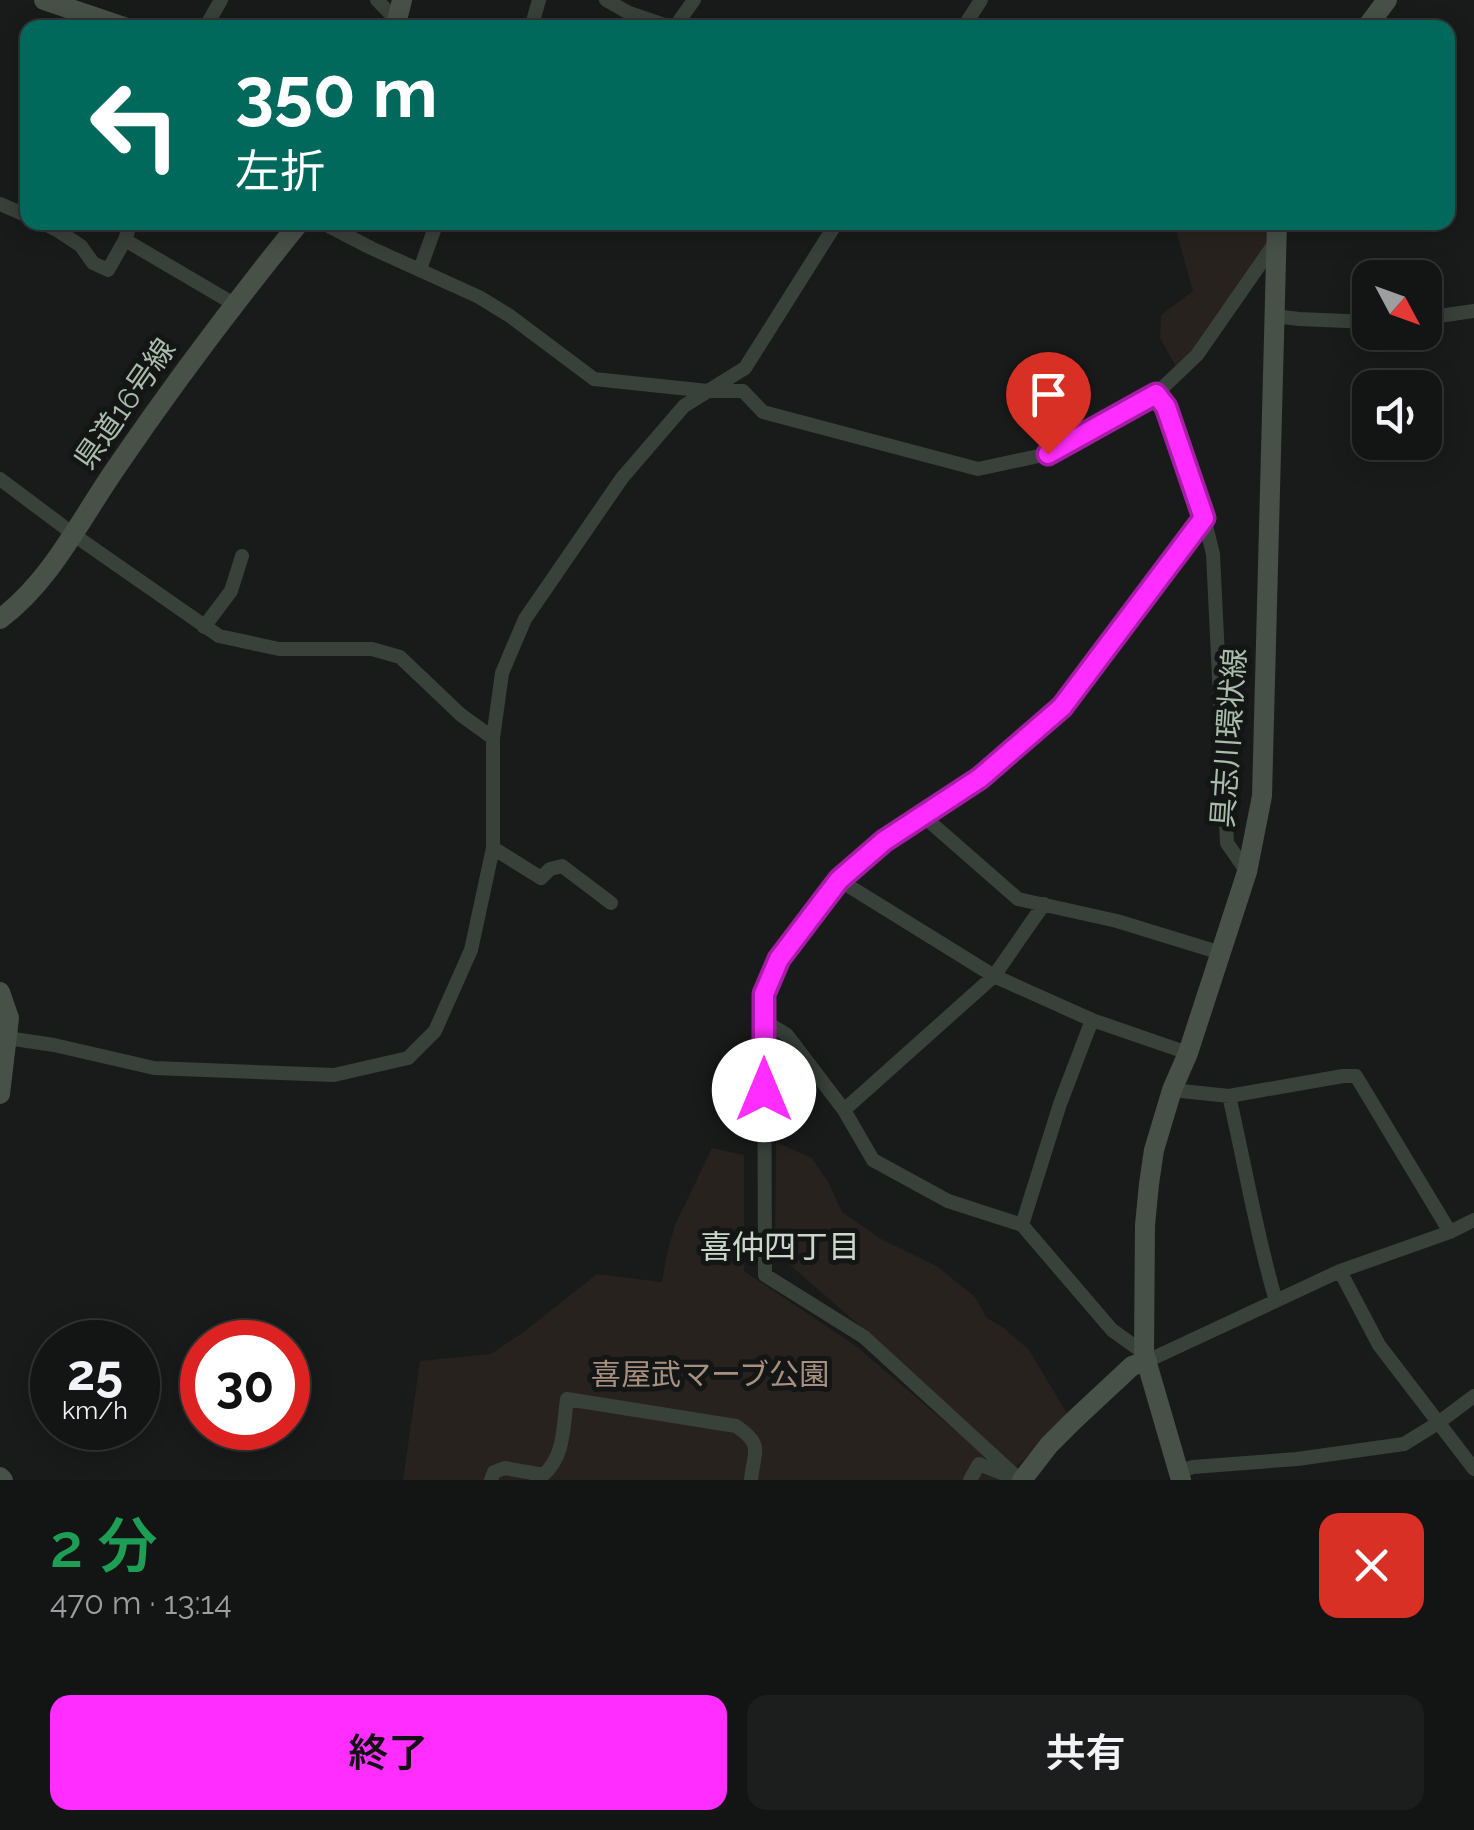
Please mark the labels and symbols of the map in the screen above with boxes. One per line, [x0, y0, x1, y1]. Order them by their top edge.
north arrow [1352, 260, 1442, 350]
street label: 県道16号線 [67, 332, 182, 476]
pin [1006, 352, 1091, 455]
street label: 具志川環状線 [1205, 647, 1252, 829]
position arrow [712, 1038, 816, 1142]
district label: 喜仲四丁目 [700, 1228, 860, 1265]
speed limit sign: 30 [180, 1320, 310, 1450]
park label: 喜屋武マーブ公園 [591, 1357, 829, 1392]

